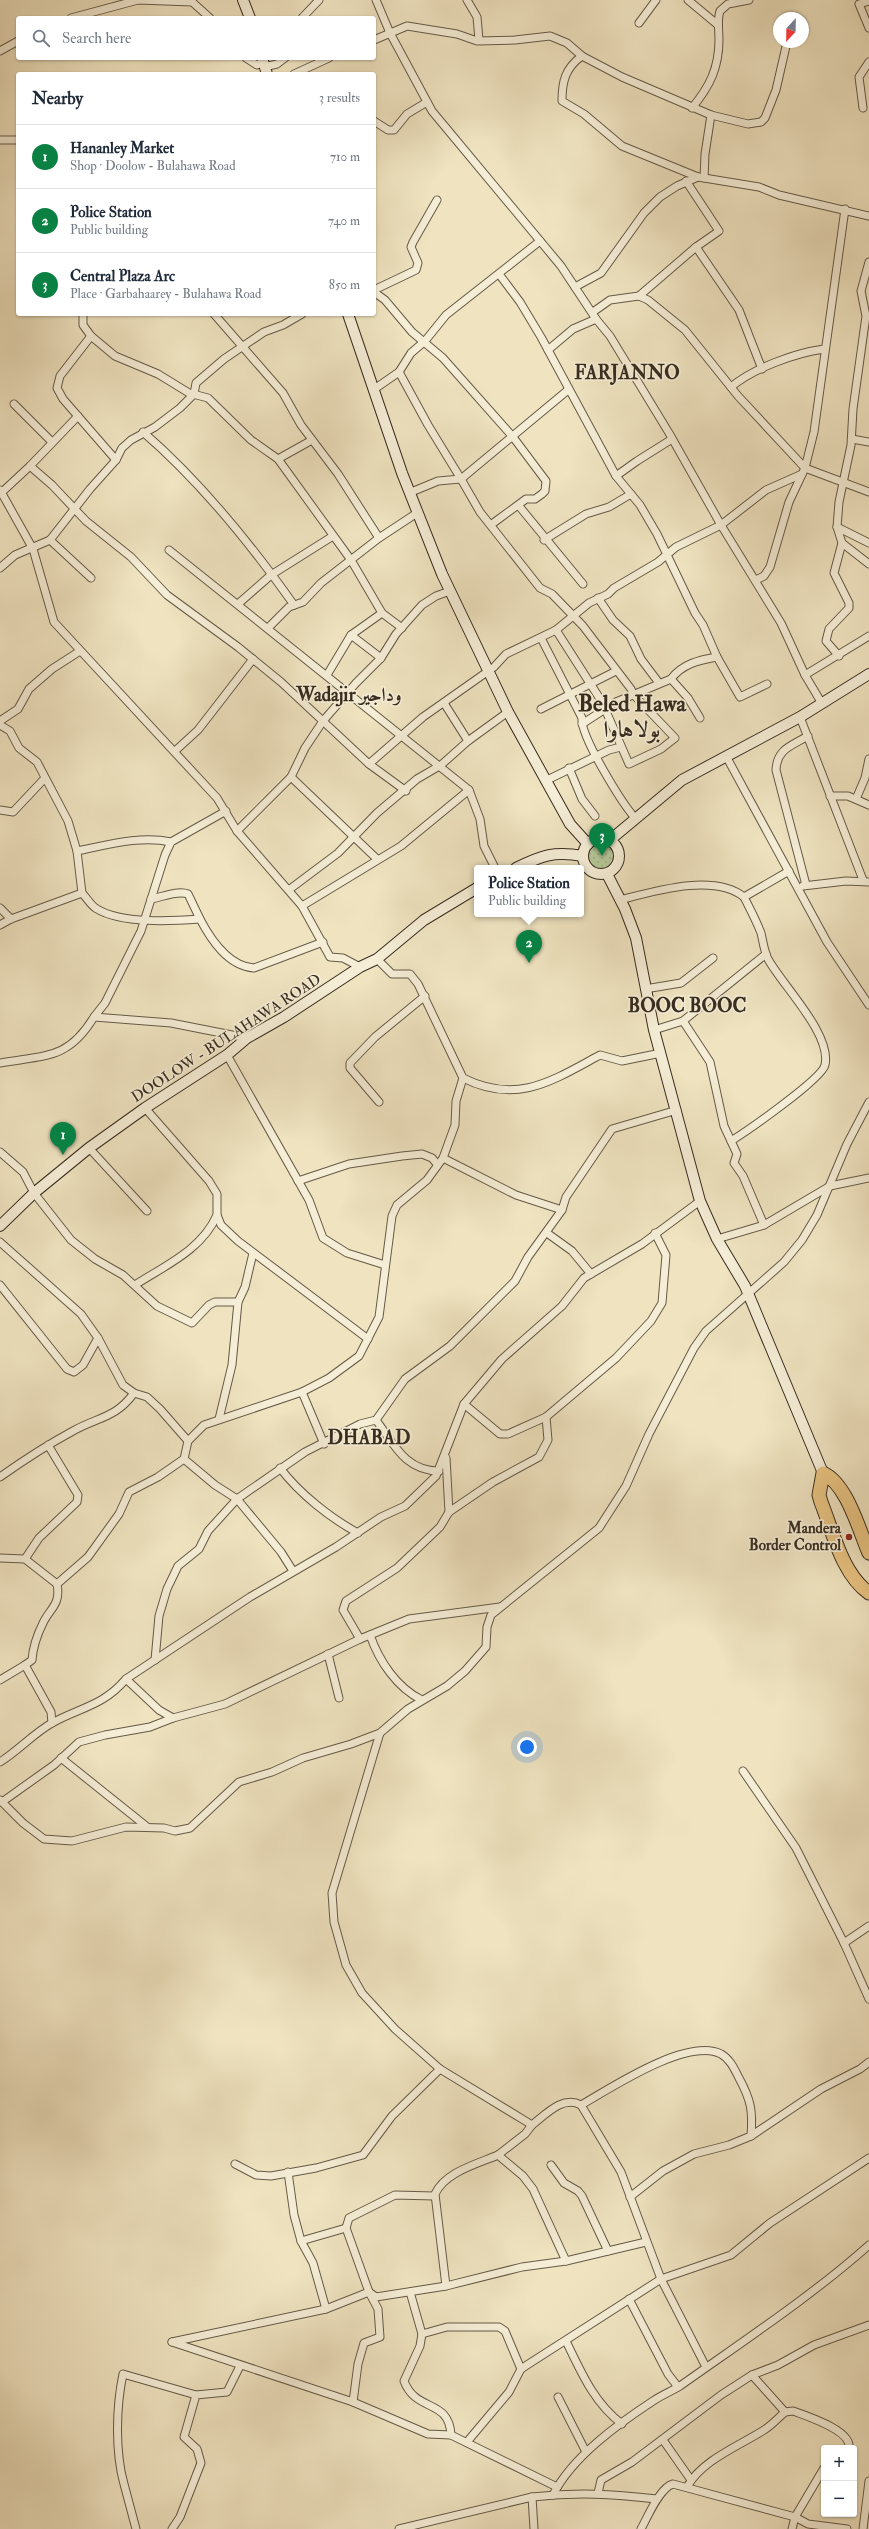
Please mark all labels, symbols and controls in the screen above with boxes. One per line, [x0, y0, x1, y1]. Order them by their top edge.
north arrow [773, 12, 809, 48]
search box [16, 16, 376, 60]
icon: search [30, 27, 52, 49]
text: Search here [62, 29, 131, 48]
text: Nearby [32, 88, 83, 109]
text: 3 results [319, 90, 360, 106]
text: Hananley Market [70, 139, 174, 158]
text: 1 [43, 149, 47, 165]
text: 710 m [330, 149, 360, 165]
text: Shop · Doolow - Bulahawa Road [70, 158, 236, 174]
text: Police Station [70, 203, 152, 222]
text: 2 [42, 213, 48, 229]
text: 740 m [328, 213, 360, 229]
text: Public building [70, 222, 148, 238]
text: Central Plaza Arc [70, 267, 175, 286]
text: 3 [43, 277, 48, 293]
text: 850 m [329, 277, 360, 293]
text: Place · Garbahaarey - Bulahawa Road [70, 286, 261, 302]
district label: FARJANNO [574, 361, 680, 385]
district label: Wadajir وداجير [295, 683, 402, 707]
district label: Beled Hawa بولاهاوا [578, 689, 687, 744]
pin: 3 [589, 823, 615, 856]
popup [474, 865, 584, 917]
text: Police Station [488, 874, 570, 893]
text: Public building [488, 893, 566, 909]
pin: 2 [516, 930, 542, 963]
street label: DOOLOW - BULAHAWA ROAD [128, 970, 325, 1107]
district label: BOOC BOOC [628, 994, 746, 1018]
pin: 1 [50, 1122, 76, 1155]
district label: DHABAD [328, 1426, 410, 1450]
place label: Mandera Border Control [749, 1519, 842, 1555]
marker: Mandera Border Control [844, 1532, 854, 1542]
your location [517, 1737, 537, 1757]
map controls [821, 2445, 857, 2517]
button: + [821, 2445, 857, 2481]
button: − [821, 2481, 857, 2517]

